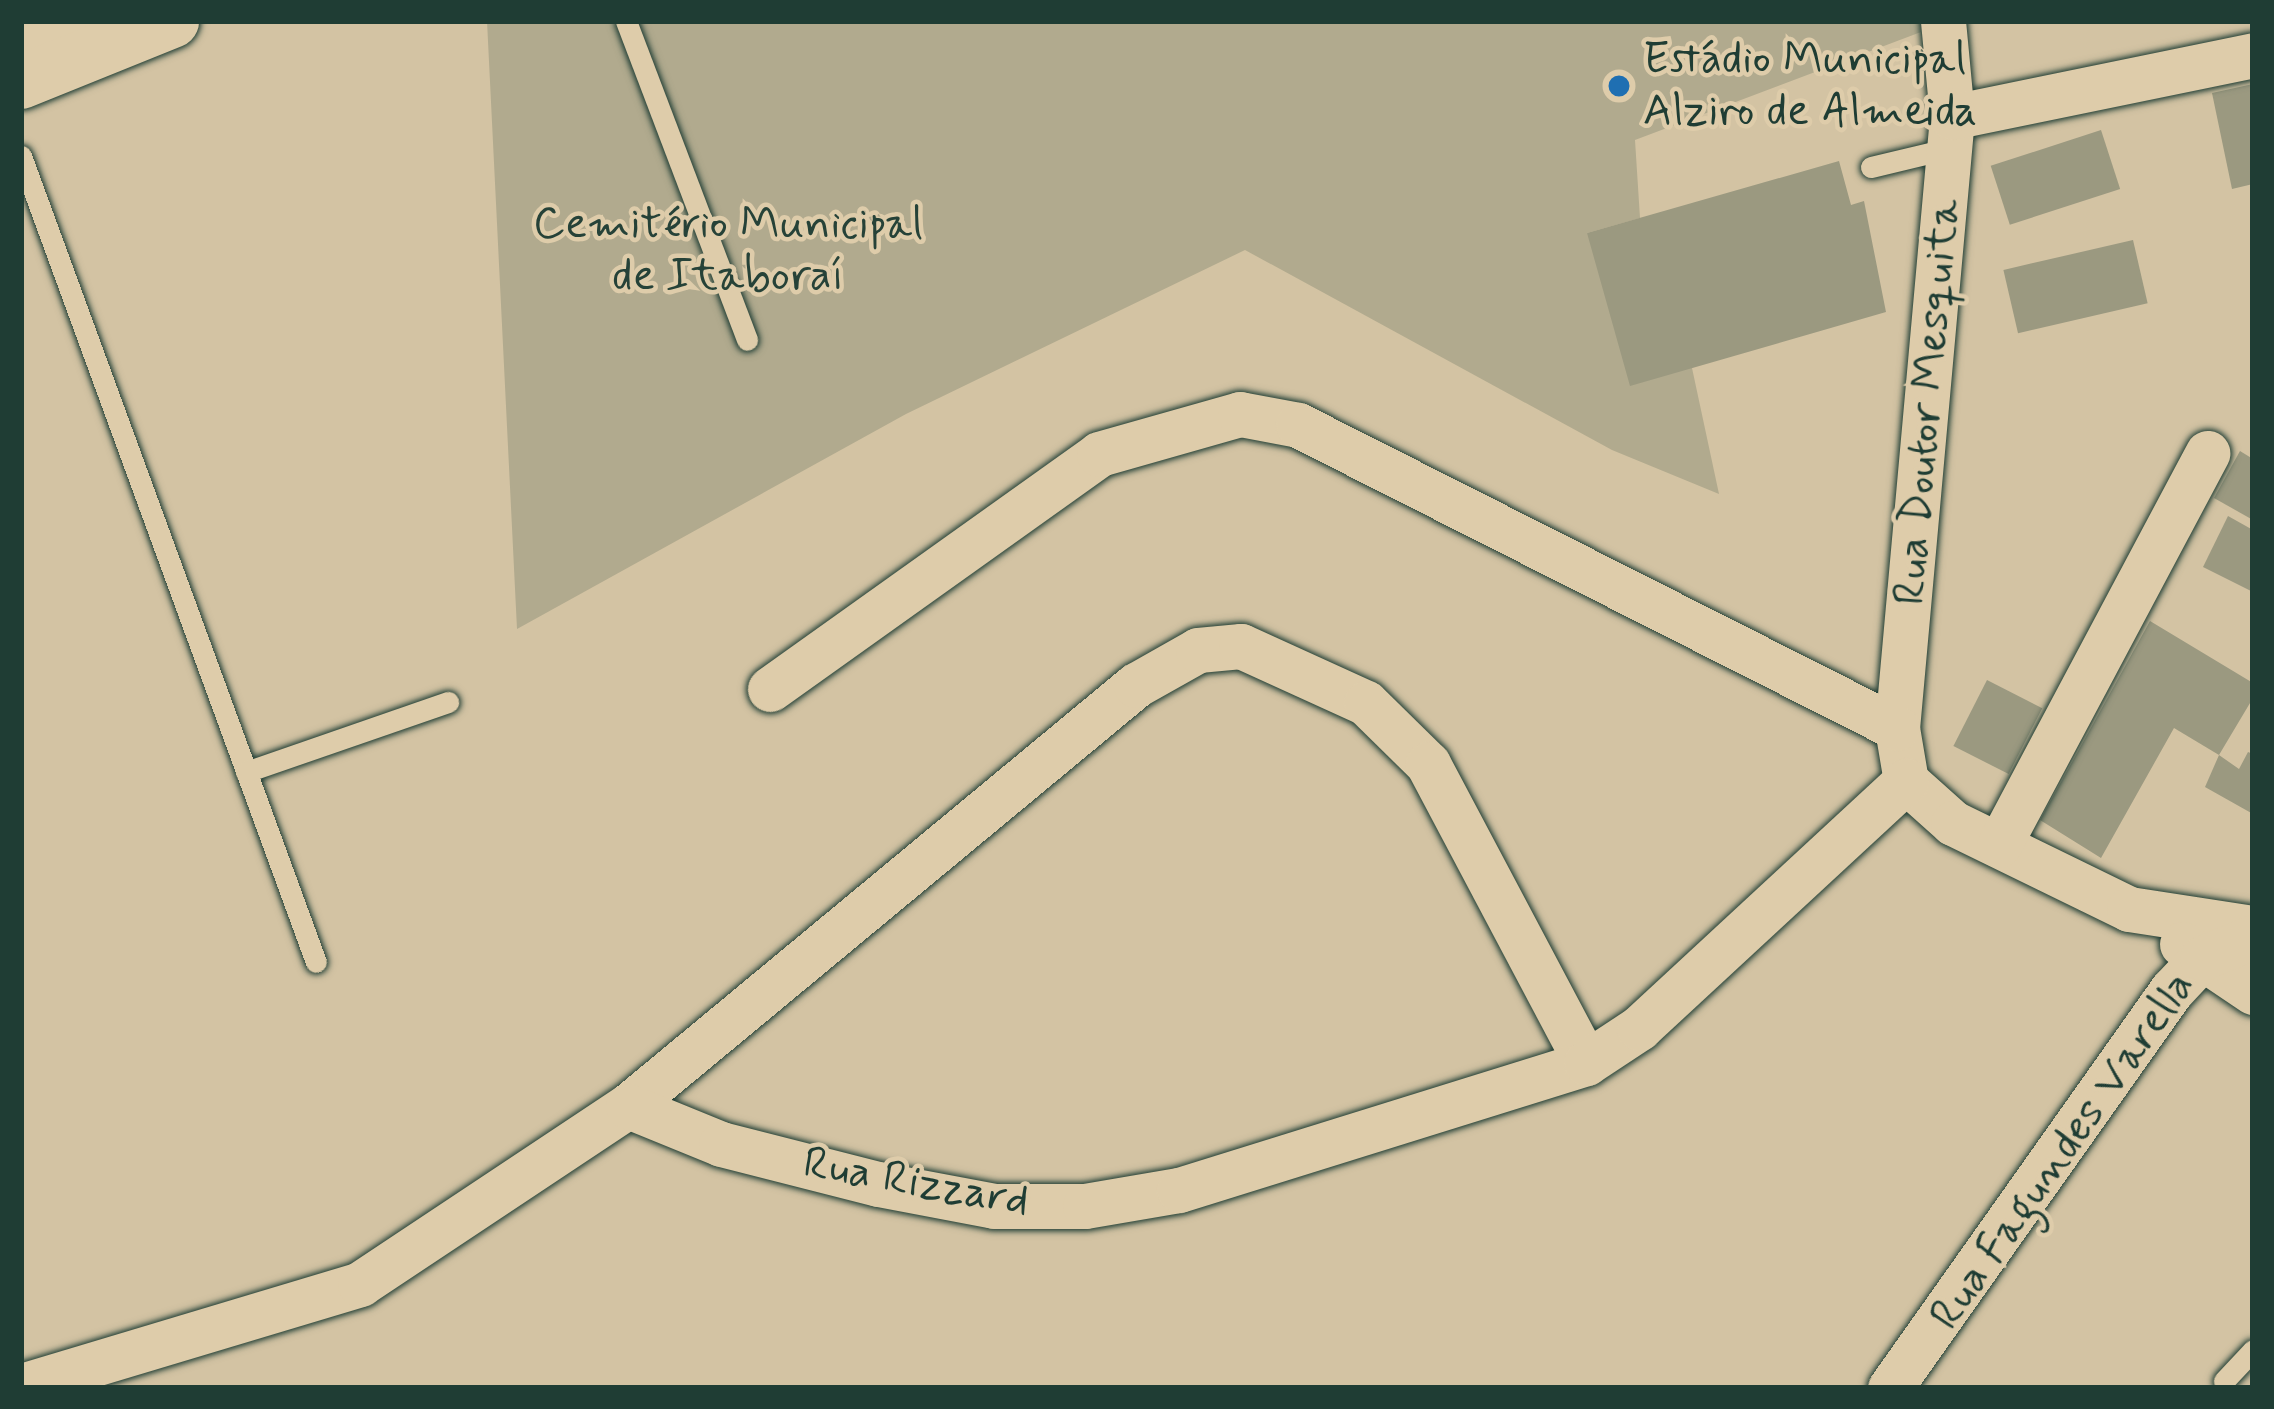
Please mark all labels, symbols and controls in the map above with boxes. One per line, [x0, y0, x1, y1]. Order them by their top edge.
place label: Estádio Municipal Alziro de Almeida [1643, 33, 1978, 139]
marker: Estádio Municipal Alziro de Almeida [1606, 73, 1632, 99]
park label: Cemitério Municipal de Itaboraí [536, 198, 920, 304]
street label: Rua Doutor Mesquita [1884, 203, 1972, 601]
street label: Rua Fagundes Varella [1924, 968, 2202, 1334]
street label: Rua Rizzard [800, 1137, 1032, 1229]

